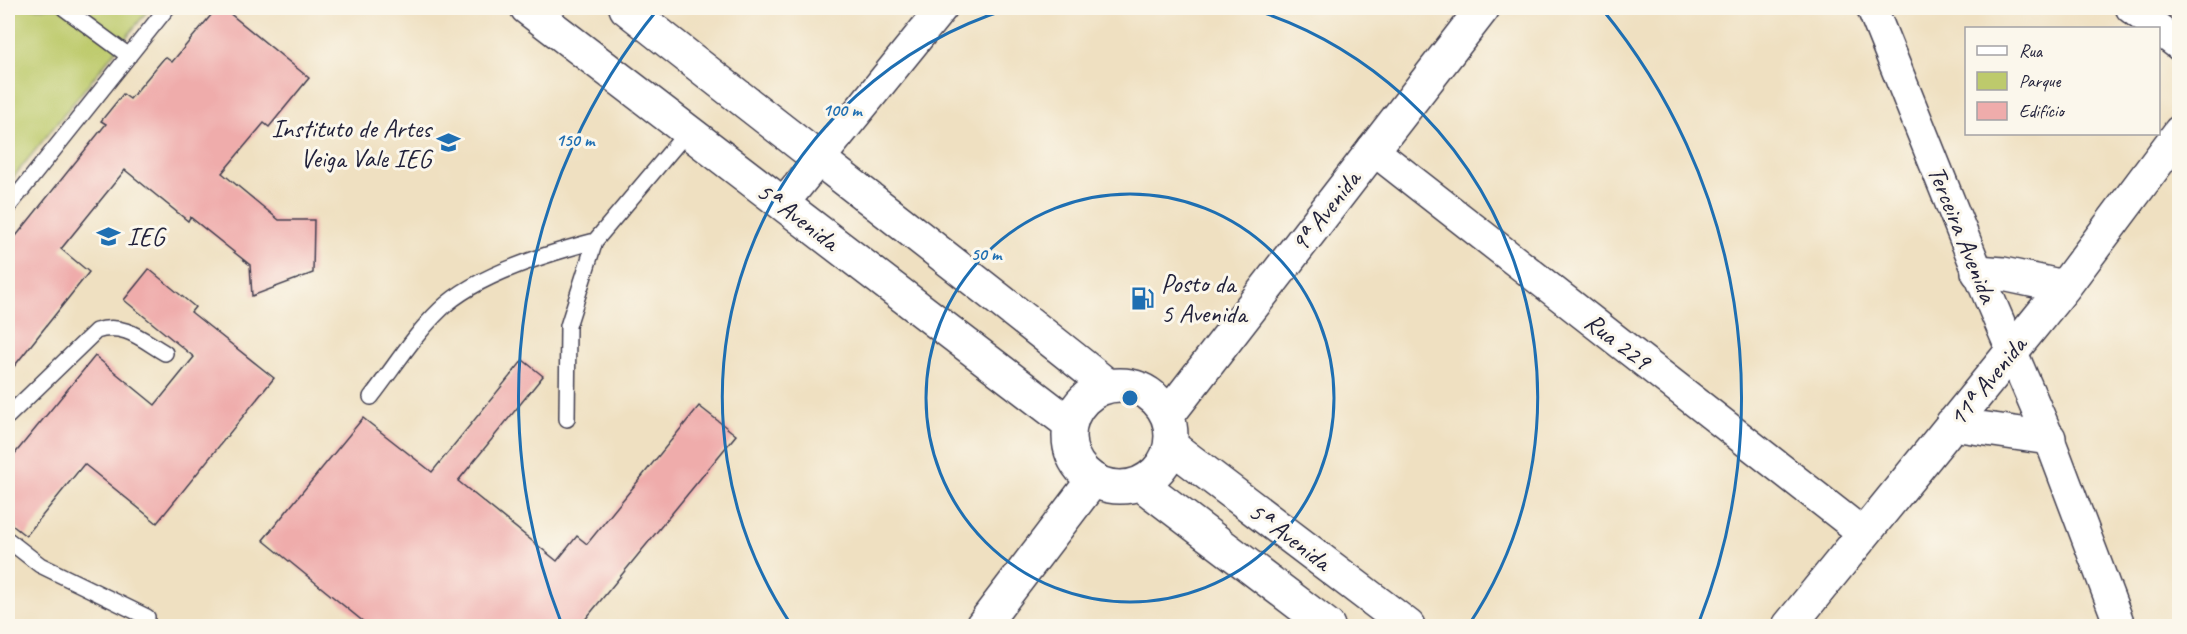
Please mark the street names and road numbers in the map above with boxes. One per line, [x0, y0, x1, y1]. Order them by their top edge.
street label: Terceira Avenida [1920, 161, 2006, 309]
street label: 9ª Avenida [1283, 162, 1369, 259]
street label: 5ª Avenida [750, 175, 847, 259]
street label: Rua 229 [1578, 305, 1659, 379]
street label: 11ª Avenida [1941, 328, 2035, 433]
street label: 5ª Avenida [1242, 495, 1339, 579]

